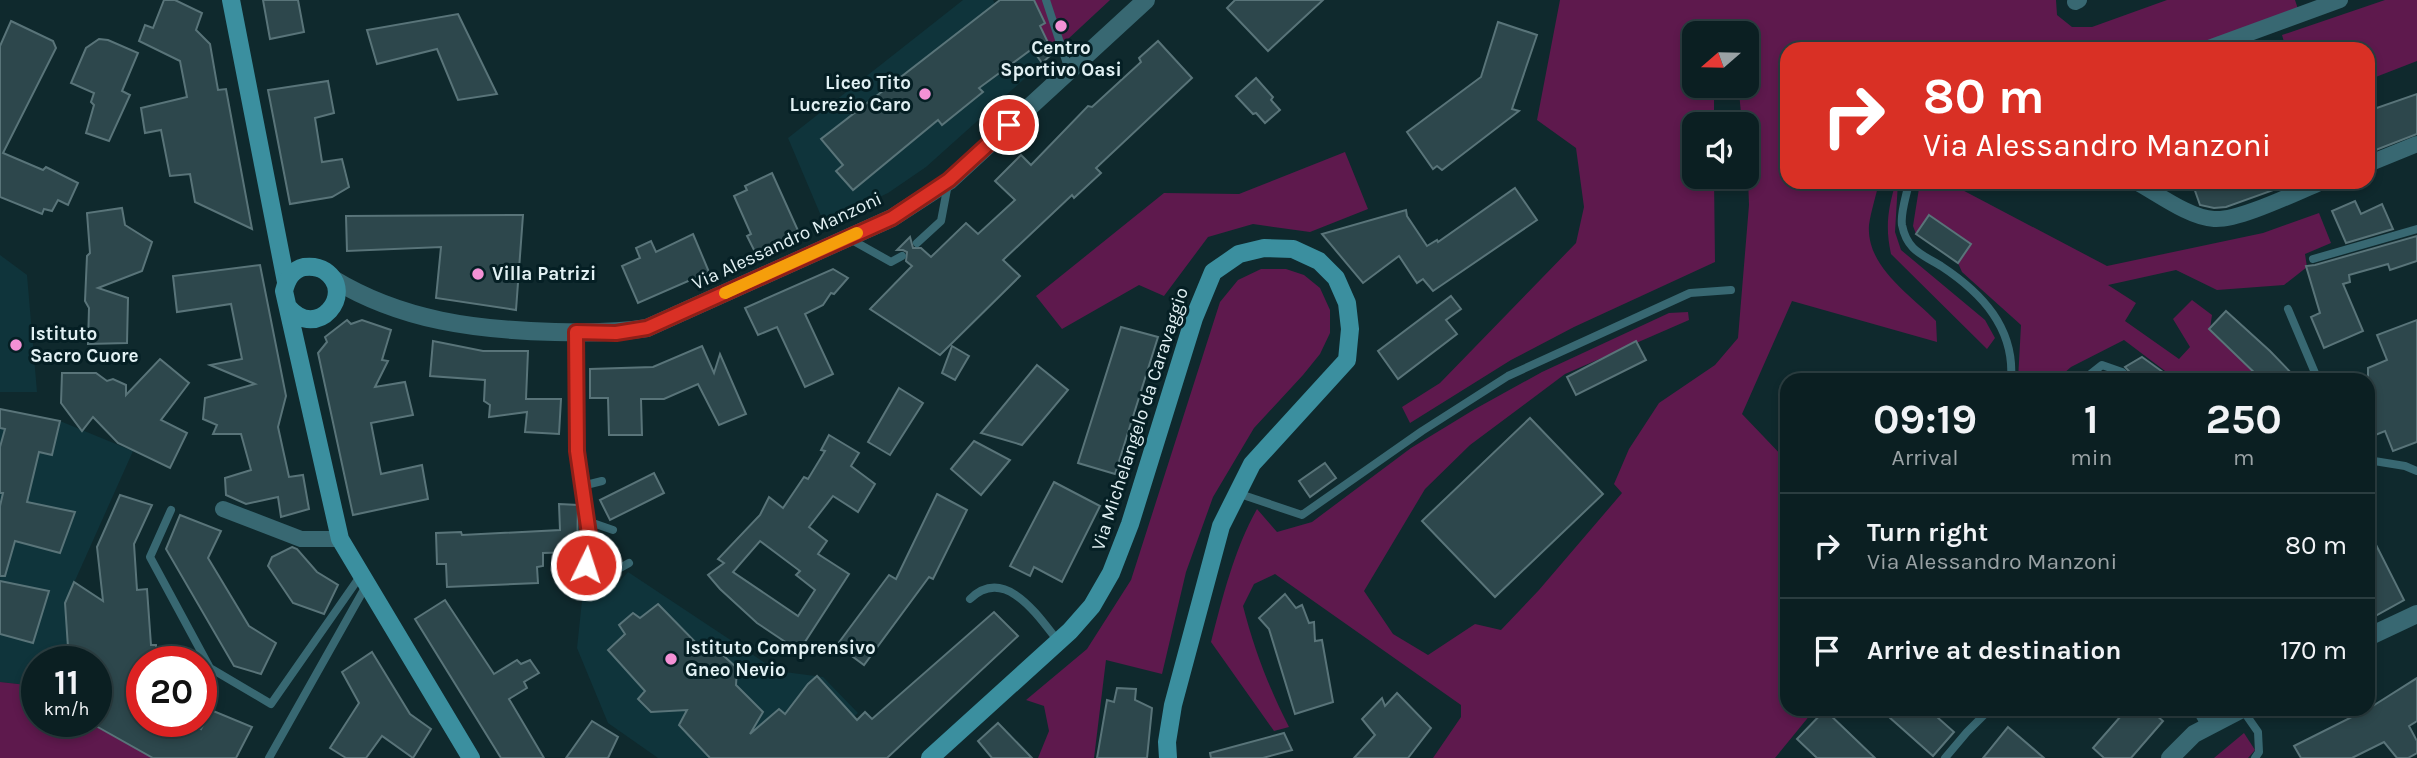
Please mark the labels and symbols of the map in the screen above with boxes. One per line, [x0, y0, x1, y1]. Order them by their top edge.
marker: Centro Sportivo Oasi [1053, 18, 1069, 34]
north arrow [1682, 21, 1759, 98]
place label: Centro Sportivo Oasi [1000, 37, 1122, 81]
place label: Liceo Tito Lucrezio Caro [790, 72, 911, 116]
marker: Liceo Tito Lucrezio Caro [917, 86, 933, 102]
pin [979, 95, 1039, 155]
street label: Via Alessandro Manzoni [689, 187, 885, 295]
place label: Villa Patrizi [492, 263, 596, 285]
marker: Villa Patrizi [470, 266, 486, 282]
street label: Via Michelangelo da Caravaggio [1087, 285, 1193, 553]
place label: Istituto Sacro Cuore [30, 323, 139, 367]
marker: Istituto Sacro Cuore [8, 337, 24, 353]
position arrow [549, 528, 623, 602]
place label: Istituto Comprensivo Gneo Nevio [685, 637, 876, 681]
speed limit sign: 20 [126, 646, 217, 737]
marker: Istituto Comprensivo Gneo Nevio [663, 651, 679, 667]

